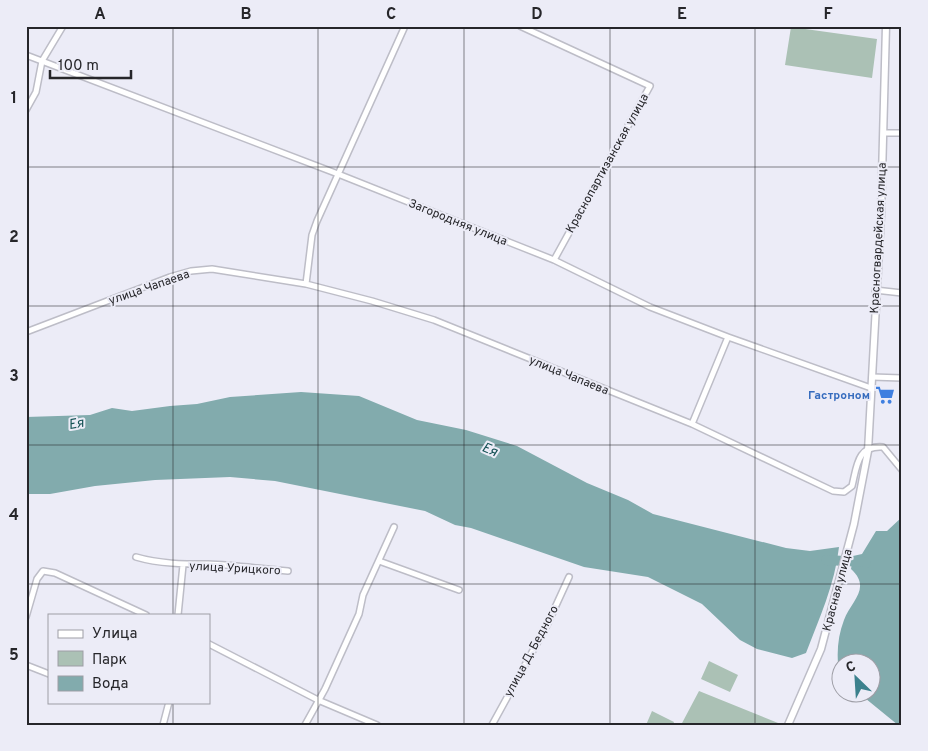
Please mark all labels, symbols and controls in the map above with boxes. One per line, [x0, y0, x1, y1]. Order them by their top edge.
text: A [94, 5, 106, 25]
text: B [240, 5, 252, 25]
text: C [386, 5, 396, 25]
text: D [531, 5, 543, 25]
text: E [677, 5, 687, 25]
text: F [823, 5, 833, 25]
scale bar [50, 48, 131, 80]
text: 100 m [58, 57, 99, 76]
text: 1 [11, 89, 17, 109]
street label: Краснопартизанская улица [563, 91, 653, 236]
street label: Красногвардейская улица [867, 162, 891, 314]
street label: Загородняя улица [406, 196, 509, 250]
text: 2 [9, 228, 19, 248]
street label: улица Чапаева [107, 267, 192, 309]
street label: улица Чапаева [526, 353, 611, 399]
text: 3 [9, 367, 19, 387]
supermarket icon: Гастроном [874, 384, 896, 406]
place label: Гастроном [808, 388, 870, 404]
water label: Ея [67, 415, 86, 434]
water label: Ея [479, 440, 500, 461]
text: 4 [9, 506, 19, 526]
street label: Красная улица [819, 547, 857, 633]
street label: улица Урицкого [189, 559, 281, 579]
street label: улица Д. Бедного [501, 603, 563, 700]
legend [48, 614, 210, 704]
text: Улица [92, 625, 137, 644]
text: 5 [9, 646, 19, 666]
text: Парк [92, 651, 127, 670]
north arrow [830, 654, 880, 704]
text: С [843, 658, 859, 677]
text: Вода [92, 675, 128, 694]

